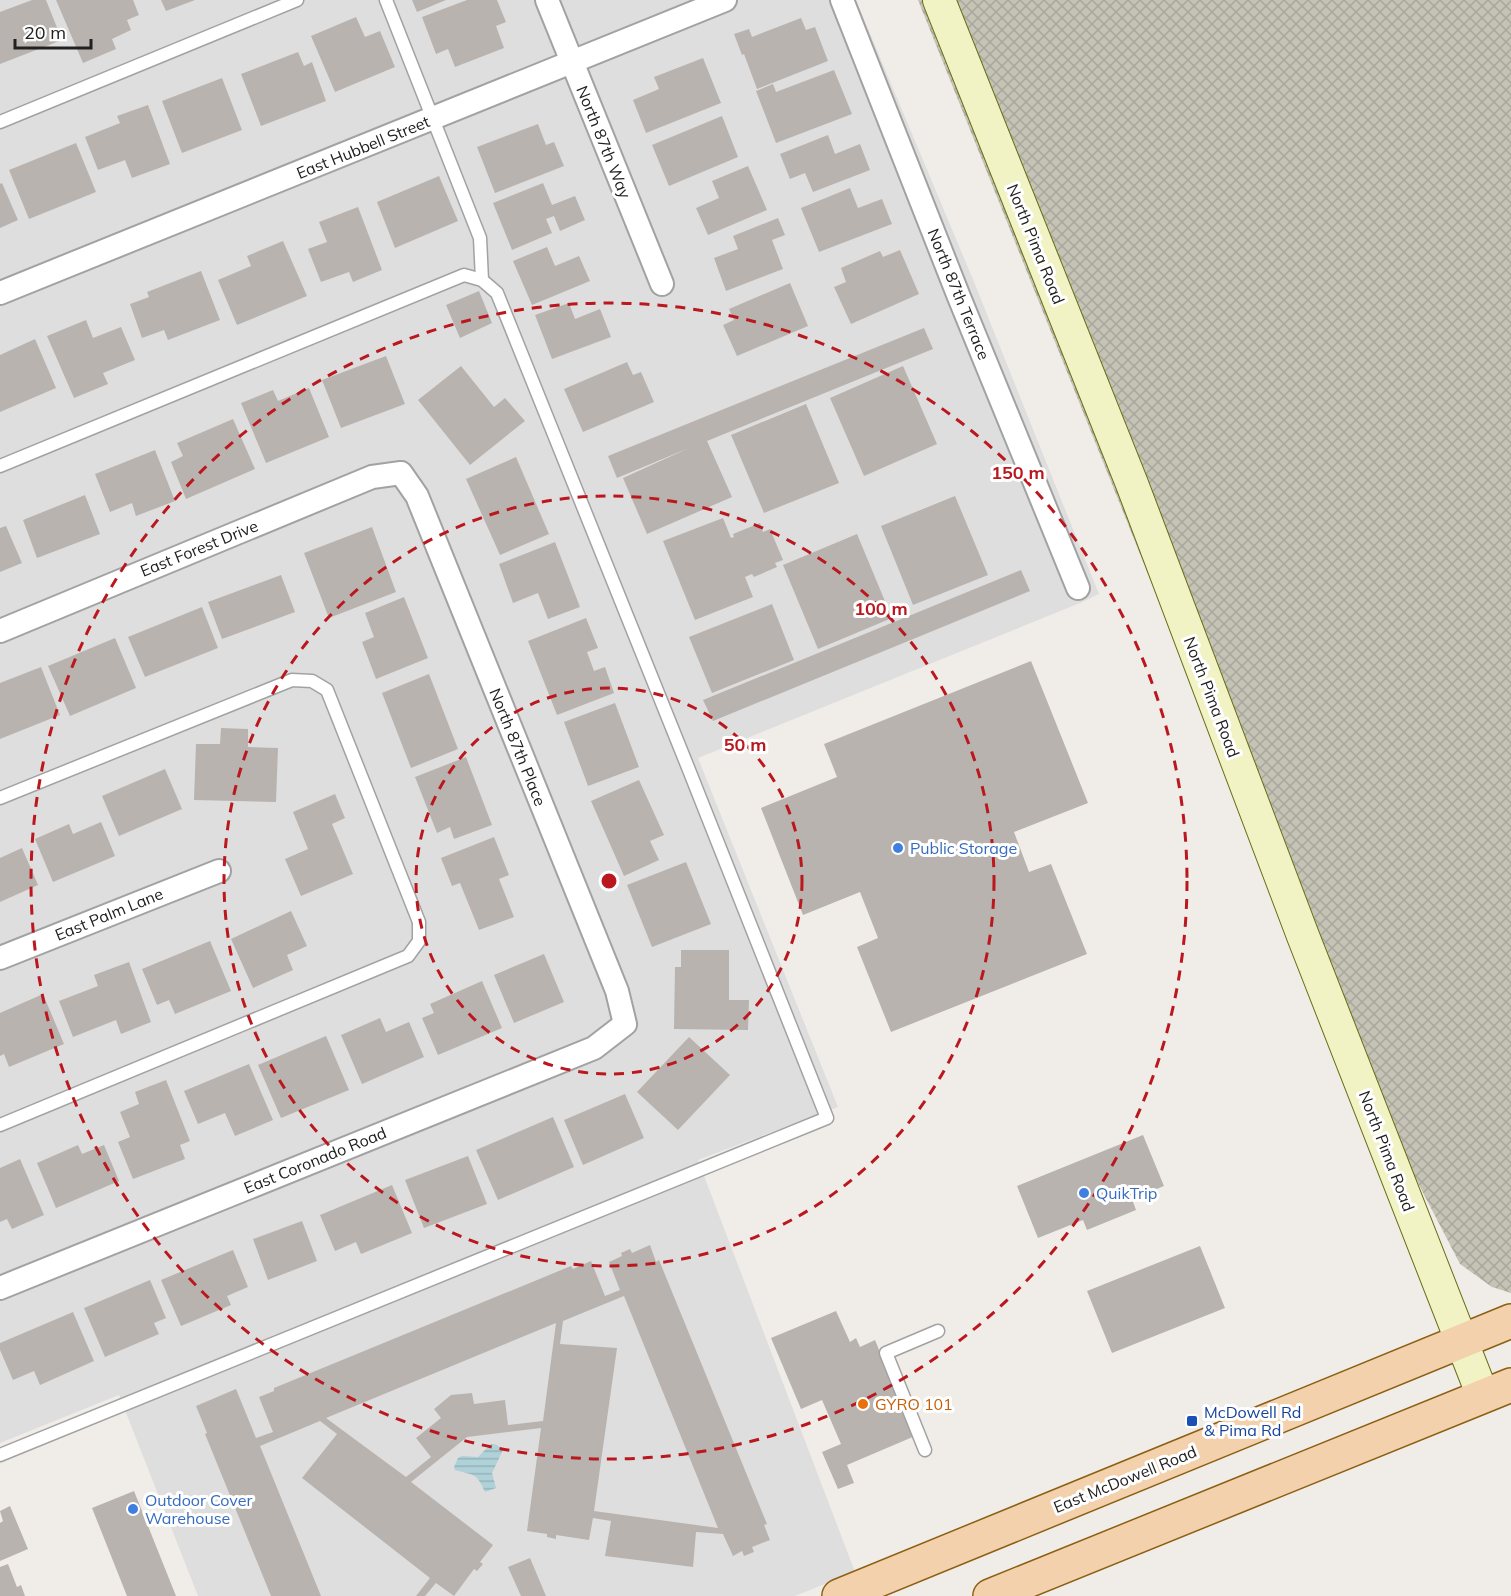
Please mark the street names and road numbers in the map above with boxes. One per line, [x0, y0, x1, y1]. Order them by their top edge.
street label: North 87th Way [572, 83, 636, 202]
street label: East Hubbell Street [293, 111, 433, 183]
street label: North Pima Road [1003, 181, 1069, 307]
street label: North 87th Terrace [924, 226, 994, 362]
street label: East Forest Drive [137, 515, 261, 581]
street label: North Pima Road [1180, 634, 1244, 760]
street label: North 87th Place [485, 685, 551, 809]
street label: East Palm Lane [52, 883, 166, 945]
street label: North Pima Road [1355, 1088, 1419, 1214]
street label: East Coronado Road [241, 1122, 389, 1198]
street label: East McDowell Road [1050, 1441, 1200, 1517]

